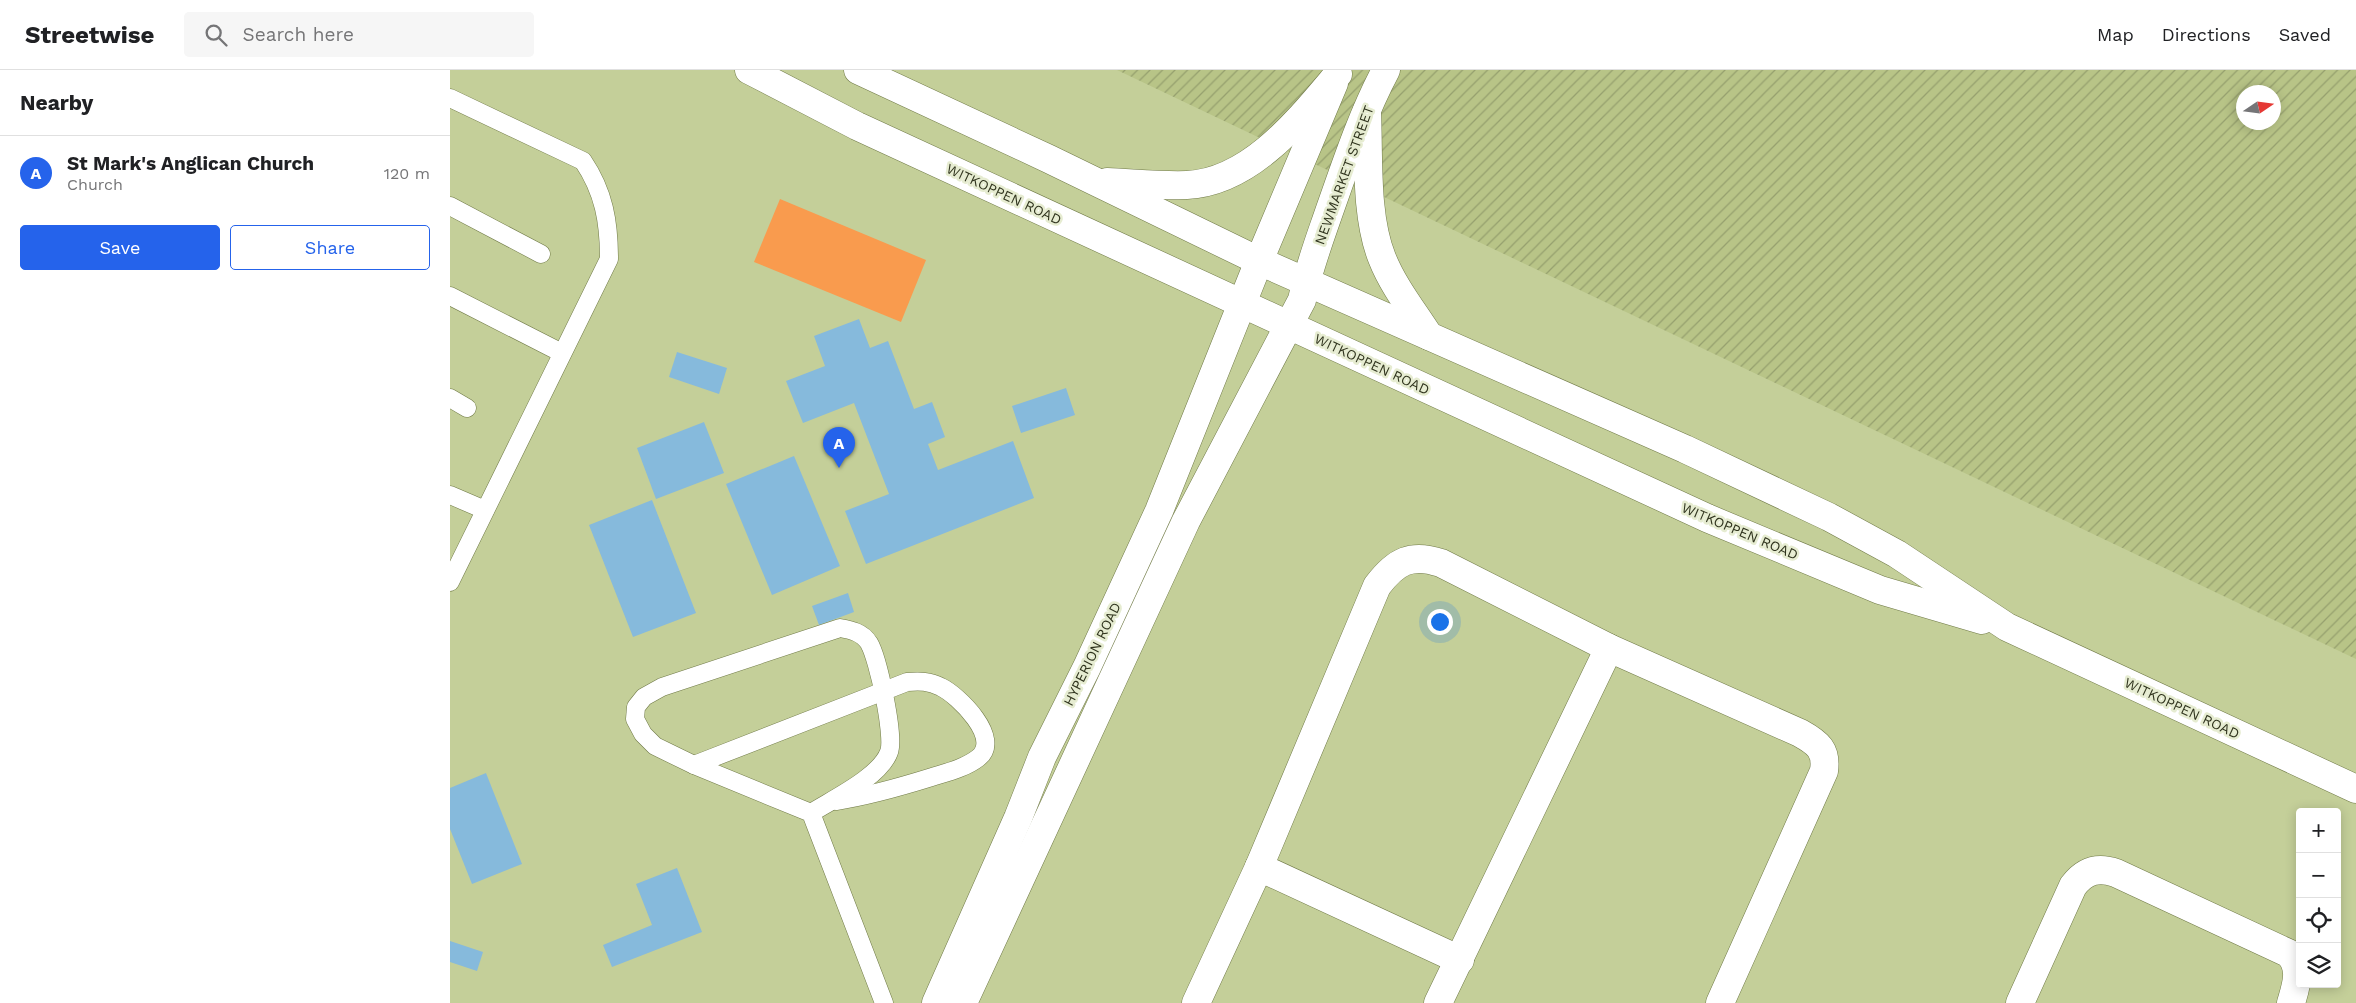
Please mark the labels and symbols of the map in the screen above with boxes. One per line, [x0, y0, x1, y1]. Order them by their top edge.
north arrow [2236, 85, 2281, 130]
street label: NEWMARKET STREET [1311, 103, 1377, 247]
street label: WITKOPPEN ROAD [944, 160, 1064, 228]
street label: WITKOPPEN ROAD [1312, 330, 1432, 398]
pin: A [823, 427, 855, 468]
street label: WITKOPPEN ROAD [1679, 499, 1801, 563]
street label: HYPERION ROAD [1060, 600, 1124, 708]
your location [1427, 609, 1453, 635]
street label: WITKOPPEN ROAD [2122, 674, 2242, 742]

